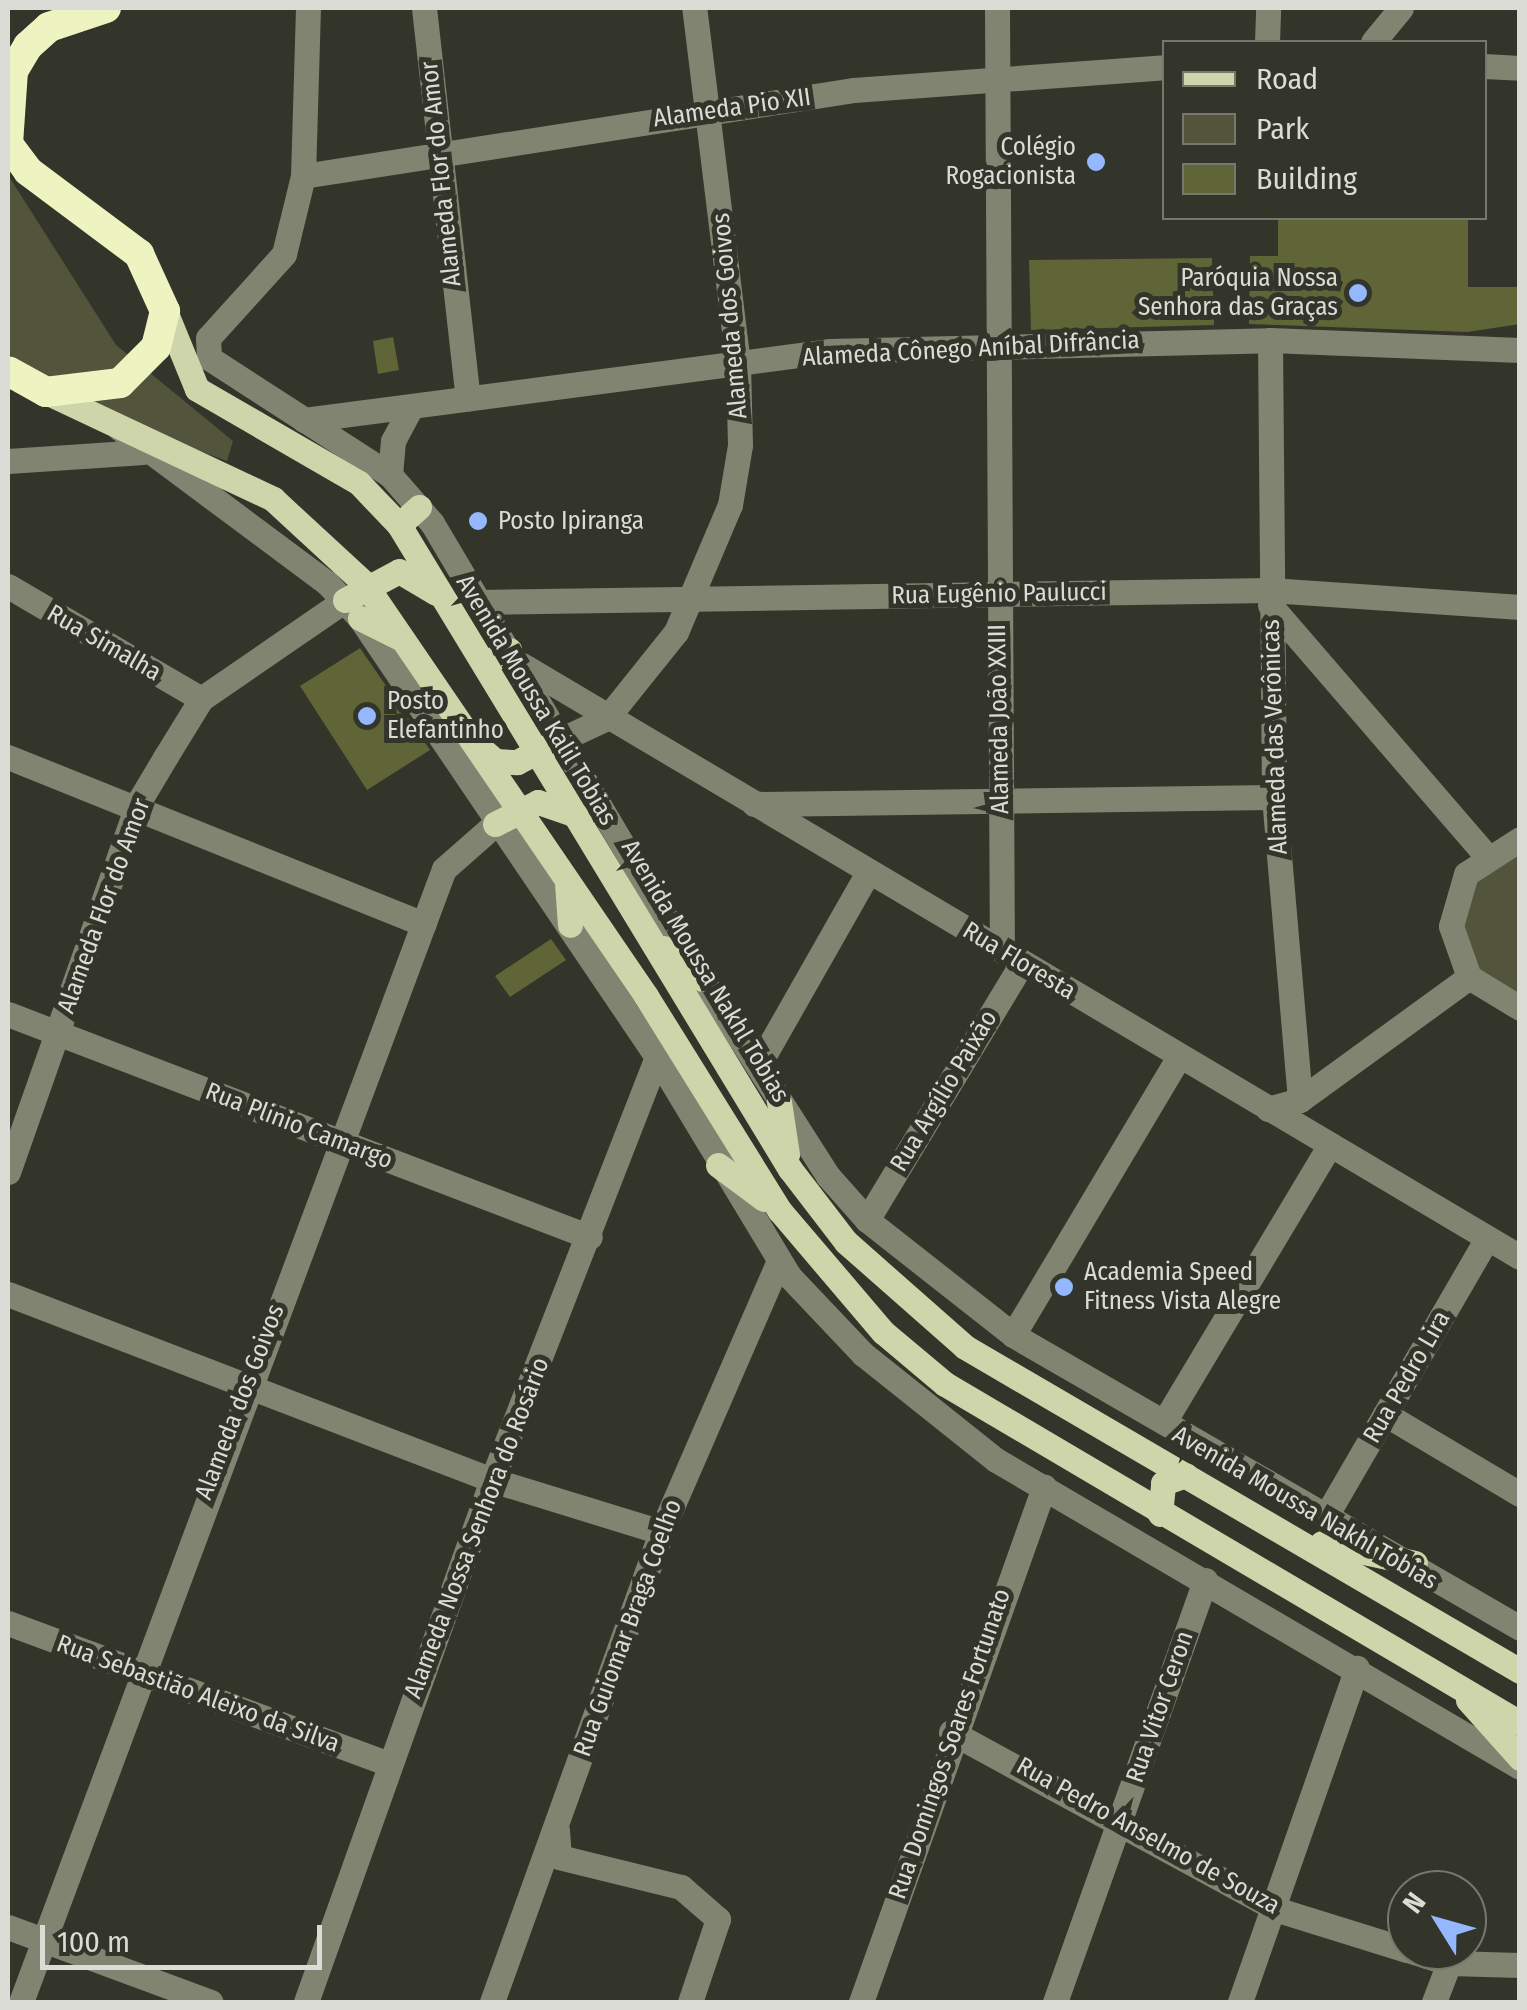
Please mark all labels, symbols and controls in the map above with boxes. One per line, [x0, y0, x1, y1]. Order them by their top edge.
legend [1162, 40, 1487, 220]
street label: Alameda Flor do Amor [414, 60, 468, 288]
text: Road [1256, 61, 1318, 97]
street label: Alameda Pio XII [651, 82, 813, 134]
text: Park [1256, 111, 1309, 147]
place label: Colégio Rogacionista [946, 133, 1076, 192]
marker: Colégio Rogacionista [1085, 151, 1107, 173]
text: Building [1256, 161, 1357, 197]
street label: Alameda dos Goivos [706, 212, 754, 420]
place label: Paróquia Nossa Senhora das Graças [1138, 264, 1338, 323]
marker: Paróquia Nossa Senhora das Graças [1347, 282, 1369, 304]
street label: Alameda Cônego Aníbal Difrância [802, 325, 1140, 373]
place label: Posto Ipiranga [498, 506, 644, 536]
marker: Posto Ipiranga [467, 510, 489, 532]
street label: Avenida Moussa Kalil Tobias [449, 569, 623, 831]
street label: Rua Eugênio Paulucci [891, 577, 1107, 611]
street label: Rua Simalha [42, 598, 166, 688]
street label: Alameda das Verônicas [1256, 619, 1294, 855]
street label: Alameda João XXIII [982, 624, 1016, 814]
place label: Posto Elefantinho [387, 687, 504, 746]
marker: Posto Elefantinho [356, 705, 378, 727]
street label: Alameda Flor do Amor [51, 794, 157, 1018]
street label: Avenida Moussa Nakhl Tobias [615, 834, 795, 1108]
street label: Rua Floresta [957, 916, 1081, 1006]
street label: Rua Argílio Paixão [884, 1005, 1004, 1177]
street label: Rua Plinio Camargo [201, 1076, 397, 1176]
place label: Academia Speed Fitness Vista Alegre [1084, 1258, 1281, 1317]
marker: Academia Speed Fitness Vista Alegre [1053, 1276, 1075, 1298]
street label: Alameda dos Goivos [189, 1300, 291, 1504]
street label: Rua Pedro Lira [1357, 1306, 1457, 1448]
street label: Alameda Nossa Senhora do Rosário [398, 1353, 556, 1703]
street label: Avenida Moussa Nakhl Tobias [1167, 1420, 1443, 1596]
street label: Rua Guiomar Braga Coelho [567, 1495, 689, 1761]
street label: Rua Domingos Soares Fortunato [883, 1585, 1017, 1903]
street label: Rua Vitor Ceron [1120, 1627, 1200, 1787]
street label: Rua Sebastião Aleixo da Silva [52, 1629, 344, 1759]
street label: Rua Pedro Anselmo de Souza [1011, 1751, 1285, 1921]
north arrow [1387, 1870, 1487, 1970]
text: N [1396, 1886, 1432, 1919]
scale bar [45, 1905, 328, 1967]
text: 100 m [57, 1924, 130, 1960]

